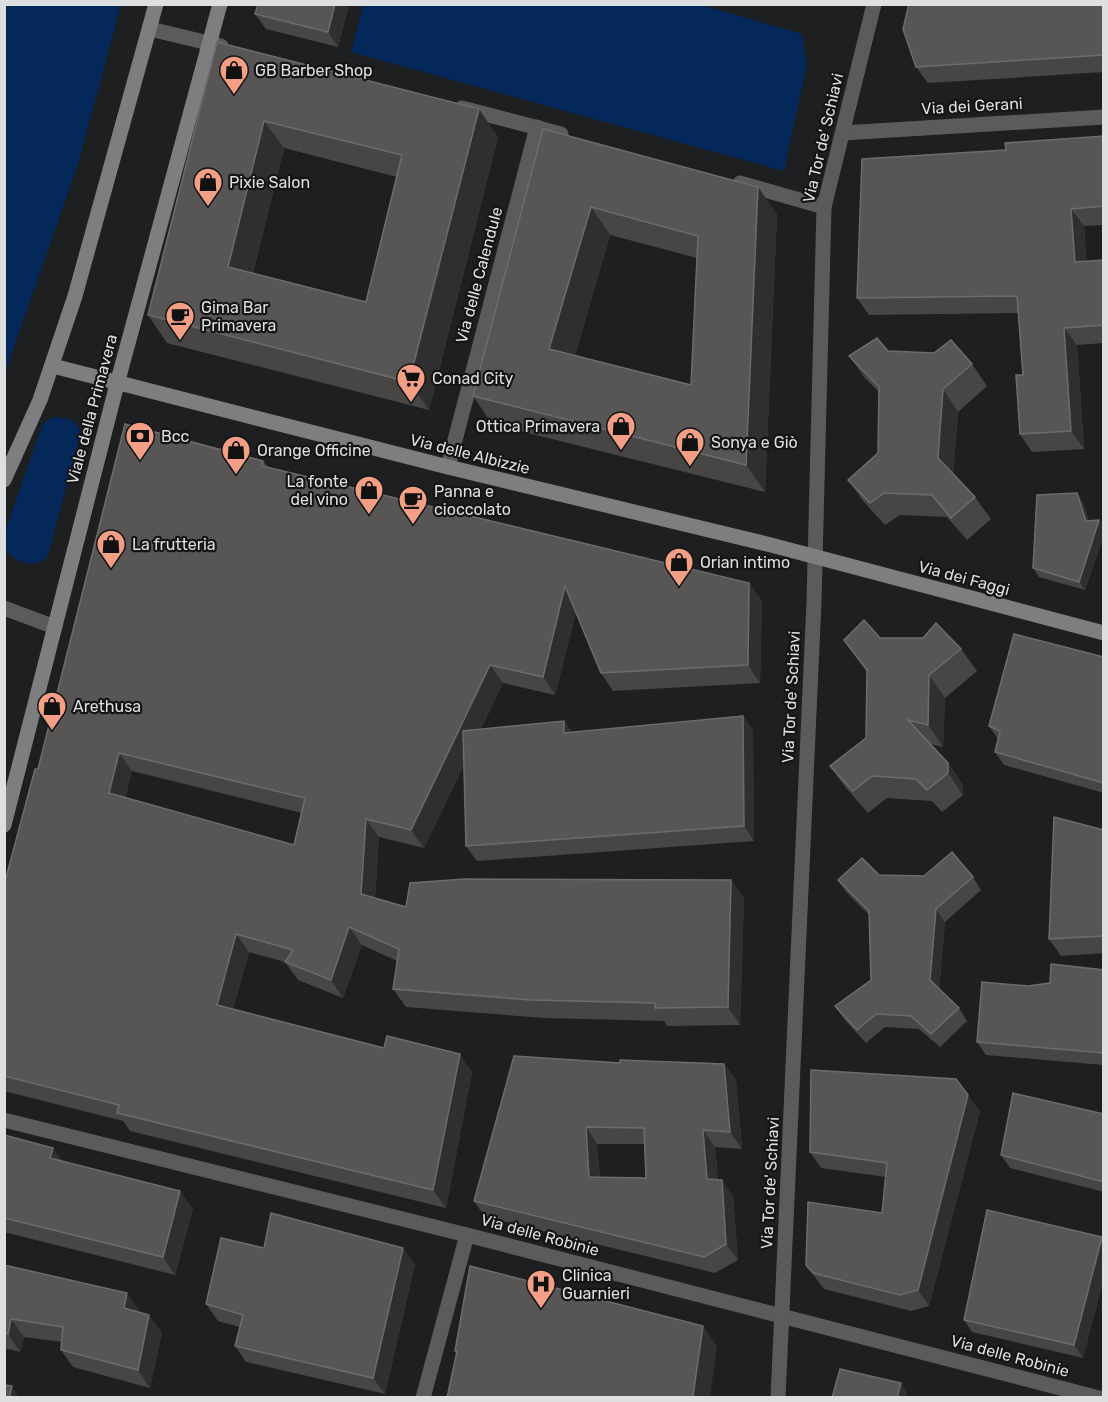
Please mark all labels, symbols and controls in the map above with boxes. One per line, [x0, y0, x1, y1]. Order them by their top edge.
shop icon: GB Barber Shop [218, 54, 250, 96]
place label: GB Barber Shop [255, 61, 373, 80]
street label: Via Tor de' Schiavi [799, 71, 847, 205]
street label: Via dei Gerani [921, 94, 1023, 118]
shop icon: Pixie Salon [192, 166, 224, 208]
place label: Pixie Salon [229, 173, 310, 192]
street label: Via delle Calendule [452, 205, 506, 345]
place label: Gima Bar Primavera [201, 298, 276, 335]
cafe icon: Gima Bar Primavera [164, 300, 196, 342]
street label: Viale della Primavera [63, 332, 121, 486]
supermarket icon: Conad City [395, 362, 427, 404]
place label: Conad City [432, 369, 514, 388]
shop icon: Ottica Primavera [605, 410, 637, 452]
place label: Ottica Primavera [476, 417, 600, 436]
bank icon: Bcc [124, 420, 156, 462]
shop icon: Sonya e Giò [674, 426, 706, 468]
place label: Bcc [161, 427, 190, 446]
street label: Via delle Albizzie [408, 430, 532, 478]
place label: Sonya e Giò [711, 433, 798, 452]
shop icon: Orange Officine [220, 434, 252, 476]
place label: Orange Officine [257, 441, 371, 460]
place label: La fonte del vino [287, 472, 348, 509]
shop icon: La fonte del vino [353, 474, 385, 516]
place label: Panna e cioccolato [434, 482, 511, 519]
cafe icon: Panna e cioccolato [397, 484, 429, 526]
shop icon: La frutteria [95, 528, 127, 570]
place label: La frutteria [132, 535, 216, 554]
shop icon: Orian intimo [663, 546, 695, 588]
place label: Orian intimo [700, 553, 790, 572]
street label: Via dei Faggi [916, 557, 1012, 599]
street label: Via Tor de' Schiavi [778, 630, 804, 764]
shop icon: Arethusa [36, 690, 68, 732]
place label: Arethusa [73, 697, 141, 716]
street label: Via Tor de' Schiavi [757, 1116, 783, 1250]
street label: Via delle Robinie [479, 1210, 601, 1260]
place label: Clinica Guarnieri [562, 1266, 630, 1303]
hospital icon: Clinica Guarnieri [525, 1268, 557, 1310]
street label: Via delle Robinie [949, 1331, 1071, 1381]

